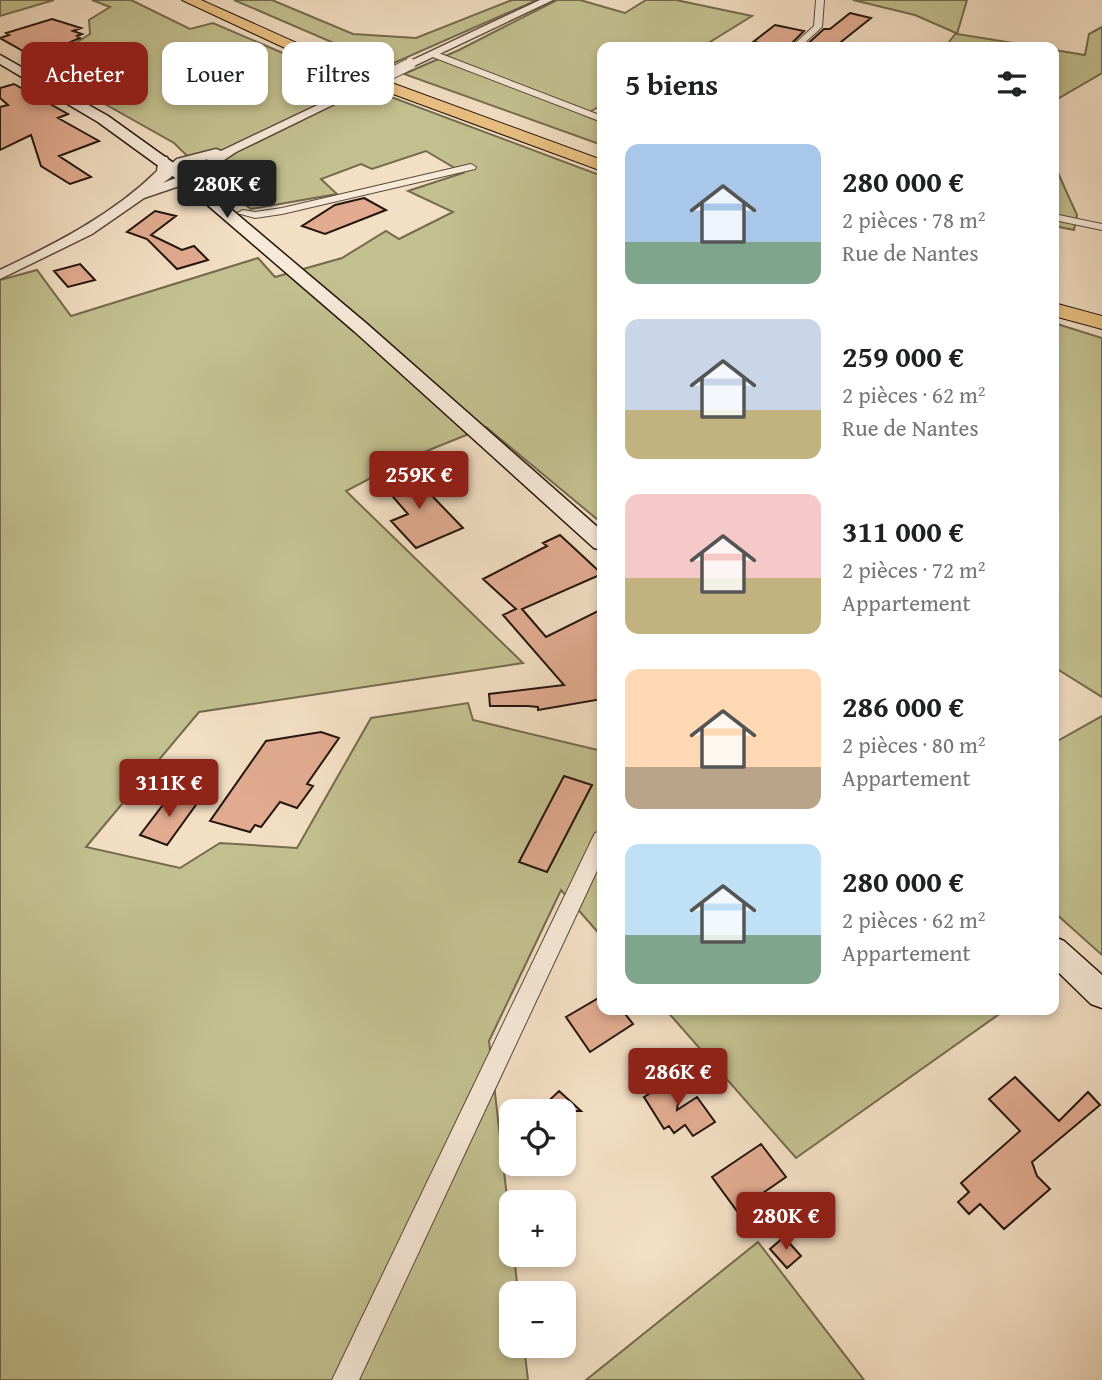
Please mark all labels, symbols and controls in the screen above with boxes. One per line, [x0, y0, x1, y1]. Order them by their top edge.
chip: Acheter [21, 42, 148, 105]
chip: Louer [162, 42, 268, 105]
chip: Filtres [282, 42, 394, 105]
text: 5 biens [625, 62, 718, 106]
icon: filters [993, 65, 1031, 103]
text: 280 000 € [842, 159, 964, 203]
pin: 280K € [170, 160, 284, 220]
text: 280K € [193, 166, 261, 199]
icon: home [681, 172, 765, 256]
text: 2 pièces · 78 m² [842, 203, 986, 236]
text: Rue de Nantes [842, 236, 979, 269]
text: 259 000 € [842, 334, 964, 378]
icon: home [681, 347, 765, 431]
text: 2 pièces · 62 m² [842, 378, 986, 411]
text: Rue de Nantes [842, 411, 979, 444]
pin: 259K € [362, 452, 476, 511]
text: 259K € [385, 457, 453, 490]
text: 311 000 € [842, 509, 964, 553]
icon: home [681, 522, 765, 606]
text: 2 pièces · 72 m² [842, 553, 986, 586]
text: Appartement [842, 586, 971, 619]
text: 286 000 € [842, 684, 964, 728]
icon: home [681, 697, 765, 781]
text: 2 pièces · 80 m² [842, 728, 986, 761]
pin: 311K € [112, 760, 226, 819]
text: Appartement [842, 761, 971, 794]
text: 311K € [135, 765, 203, 798]
text: 280 000 € [842, 859, 964, 903]
icon: home [681, 872, 765, 956]
text: 2 pièces · 62 m² [842, 903, 986, 936]
text: Appartement [842, 936, 971, 969]
pin: 286K € [621, 1048, 735, 1108]
text: 286K € [644, 1054, 712, 1087]
map controls [499, 1099, 576, 1358]
button: locate [499, 1099, 576, 1176]
button: + [499, 1190, 576, 1267]
pin: 280K € [729, 1192, 843, 1252]
text: 280K € [752, 1198, 820, 1231]
button: − [499, 1281, 576, 1358]

